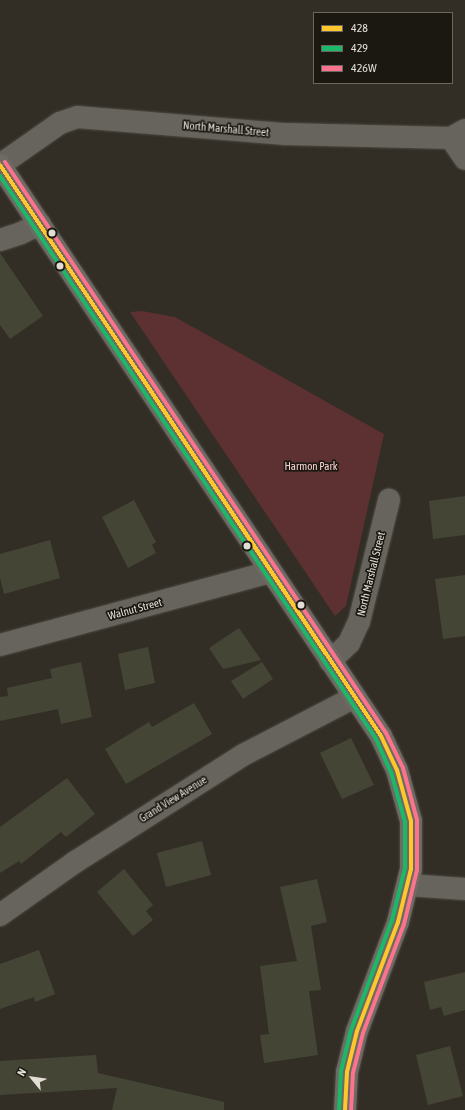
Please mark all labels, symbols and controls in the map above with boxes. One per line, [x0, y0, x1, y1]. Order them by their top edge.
legend [313, 12, 453, 84]
text: 428 [351, 21, 368, 35]
text: 429 [351, 41, 368, 55]
text: 426W [351, 61, 377, 75]
street label: North Marshall Street [182, 119, 270, 139]
unlabelled marker [47, 228, 57, 238]
unlabelled marker [55, 261, 65, 271]
park label: Harmon Park [284, 459, 338, 473]
street label: North Marshall Street [354, 531, 388, 617]
unlabelled marker [242, 541, 252, 551]
street label: Walnut Street [107, 595, 163, 623]
unlabelled marker [296, 600, 306, 610]
street label: Grand View Avenue [137, 773, 209, 825]
north arrow [12, 1058, 52, 1098]
text: N [15, 1066, 28, 1078]

